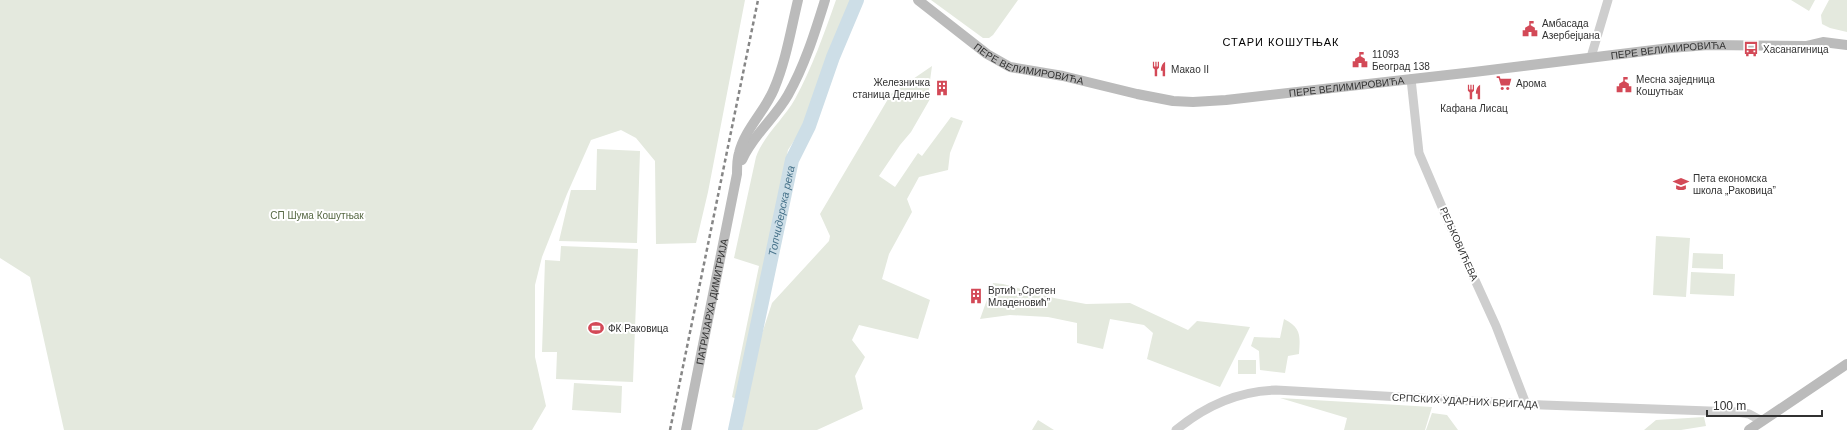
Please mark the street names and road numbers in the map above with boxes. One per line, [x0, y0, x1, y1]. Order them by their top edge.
street label: ПЕРЕ ВЕЛИМИРОВИЋА [1610, 39, 1726, 61]
street label: ПЕРЕ ВЕЛИМИРОВИЋА [972, 41, 1085, 86]
street label: ПЕРЕ ВЕЛИМИРОВИЋА [1288, 74, 1405, 98]
street label: РЕЉКОВИЋЕВА [1438, 205, 1480, 283]
street label: ПАТРИЈАРХА ДИМИТРИЈА [694, 237, 730, 365]
street label: СРПСКИХ УДАРНИХ БРИГАДА [1392, 392, 1539, 410]

